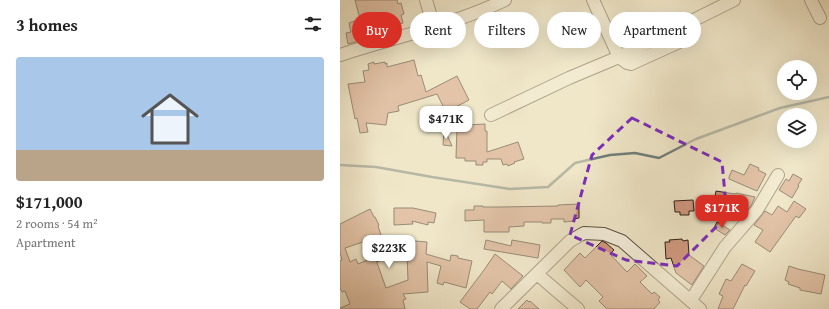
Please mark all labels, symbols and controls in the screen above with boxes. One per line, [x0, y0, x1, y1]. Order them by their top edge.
text: 3 homes [16, 12, 78, 37]
chip: Buy [352, 12, 402, 48]
chip: Rent [410, 12, 466, 48]
chip: Filters [474, 12, 539, 48]
chip: New [547, 12, 601, 48]
chip: Apartment [609, 12, 701, 48]
icon: filters [302, 13, 324, 35]
map controls [777, 60, 817, 148]
button: locate [777, 60, 817, 100]
icon: home [134, 83, 206, 155]
pin: $471K [418, 106, 474, 140]
button: layers [777, 108, 817, 148]
text: $471K [428, 109, 464, 128]
text: $171,000 [16, 189, 82, 214]
pin: $171K [694, 195, 750, 229]
text: $171K [704, 198, 740, 217]
text: 2 rooms · 54 m² [16, 214, 98, 233]
text: Apartment [16, 233, 76, 252]
pin: $223K [361, 235, 417, 269]
text: $223K [371, 238, 407, 257]

